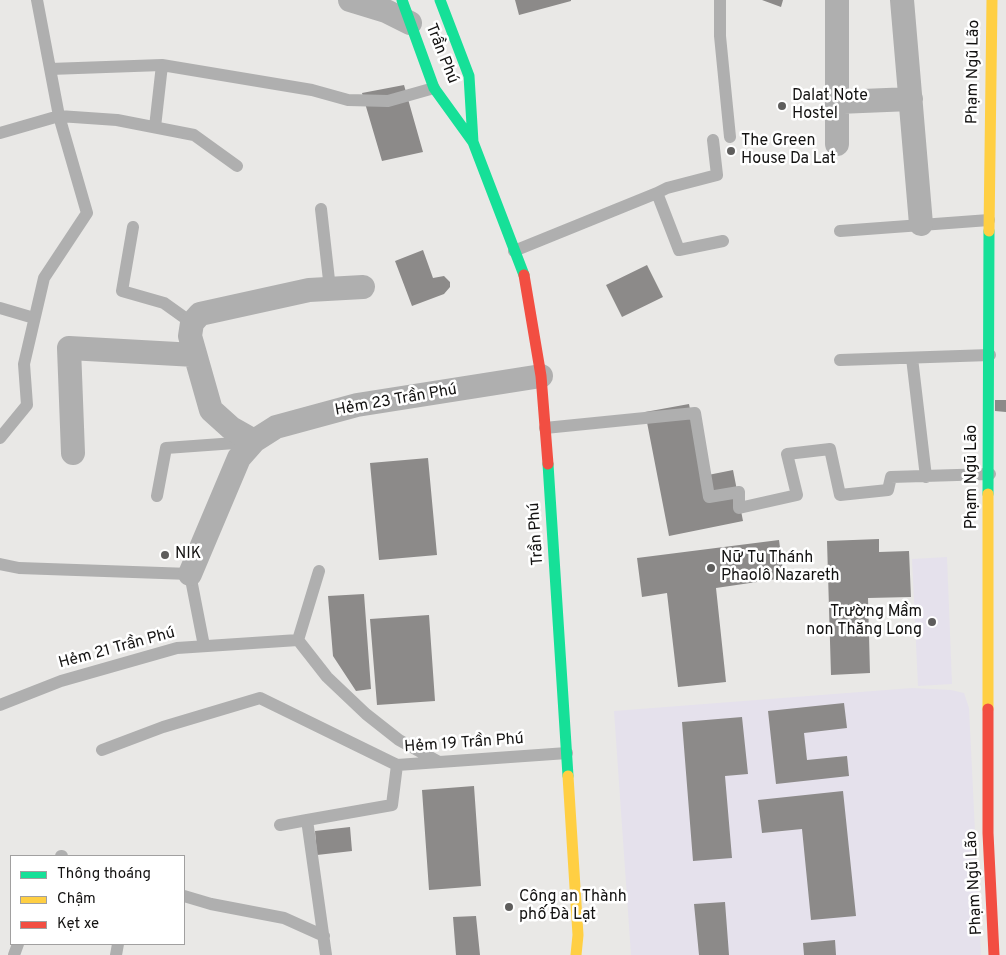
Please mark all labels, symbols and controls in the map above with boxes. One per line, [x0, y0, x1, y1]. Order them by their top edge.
street label: Phạm Ngũ Lão [963, 20, 985, 124]
street label: Trần Phú [420, 21, 462, 87]
place label: Dalat Note Hostel [792, 87, 868, 125]
marker: Dalat Note Hostel [776, 100, 788, 112]
place label: The Green House Da Lat [741, 132, 836, 170]
marker: The Green House Da Lat [725, 145, 737, 157]
street label: Hẻm 23 Trần Phú [333, 381, 459, 421]
street label: Phạm Ngũ Lão [963, 425, 983, 529]
street label: Trần Phú [525, 502, 549, 566]
place label: NIK [175, 545, 201, 565]
marker: NIK [159, 549, 171, 561]
place label: Nữ Tu Thánh Phaolô Nazareth [721, 549, 840, 587]
marker: Nữ Tu Thánh Phaolô Nazareth [705, 562, 717, 574]
place label: Trường Mầm non Thăng Long [806, 603, 922, 641]
marker: Trường Mầm non Thăng Long [926, 616, 938, 628]
street label: Hẻm 21 Trần Phú [57, 624, 177, 674]
street label: Hẻm 19 Trần Phú [404, 730, 524, 758]
street label: Phạm Ngũ Lão [963, 830, 987, 936]
legend [10, 855, 185, 945]
text: Thông thoáng [57, 865, 151, 884]
place label: Công an Thành phố Đà Lạt [519, 888, 627, 926]
text: Chậm [57, 890, 96, 909]
marker: Công an Thành phố Đà Lạt [503, 901, 515, 913]
text: Kẹt xe [57, 915, 99, 934]

